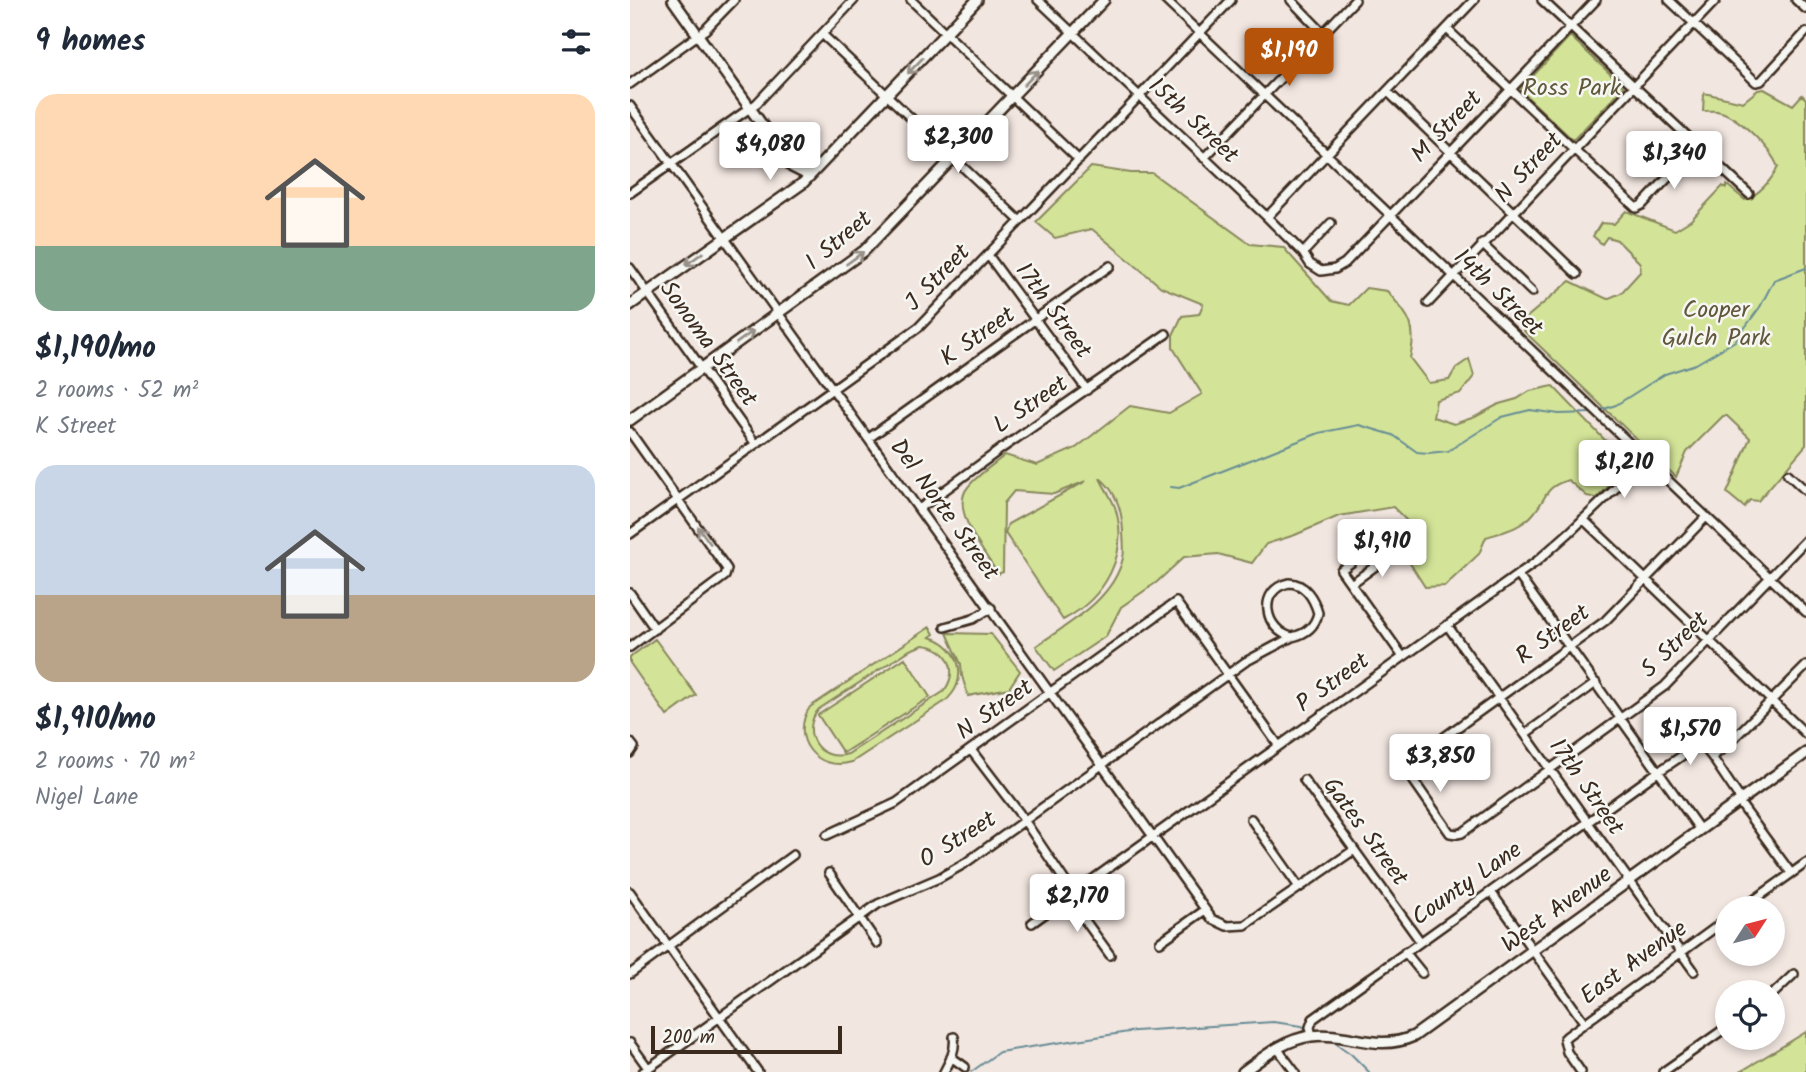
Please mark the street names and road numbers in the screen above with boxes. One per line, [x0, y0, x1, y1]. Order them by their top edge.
street label: 15th Street [1138, 68, 1248, 174]
street label: M Street [1402, 81, 1493, 173]
street label: N Street [1485, 122, 1573, 213]
street label: I Street [797, 201, 882, 281]
street label: J Street [896, 235, 981, 321]
street label: 14th Street [1444, 240, 1553, 347]
street label: 17th Street [1005, 255, 1102, 368]
street label: Sonoma Street [649, 273, 768, 416]
street label: K Street [932, 296, 1024, 377]
street label: L Street [985, 365, 1077, 445]
street label: Del Norte Street [879, 431, 1009, 590]
street label: R Street [1507, 594, 1599, 676]
street label: S Street [1632, 602, 1719, 688]
street label: P Street [1288, 642, 1379, 723]
street label: N Street [948, 669, 1042, 751]
street label: 17th Street [1538, 730, 1634, 844]
street label: Gates Street [1312, 769, 1418, 895]
street label: O Street [912, 801, 1005, 879]
street label: County Lane [1404, 831, 1531, 937]
street label: West Avenue [1493, 856, 1621, 964]
street label: East Avenue [1572, 910, 1696, 1016]

